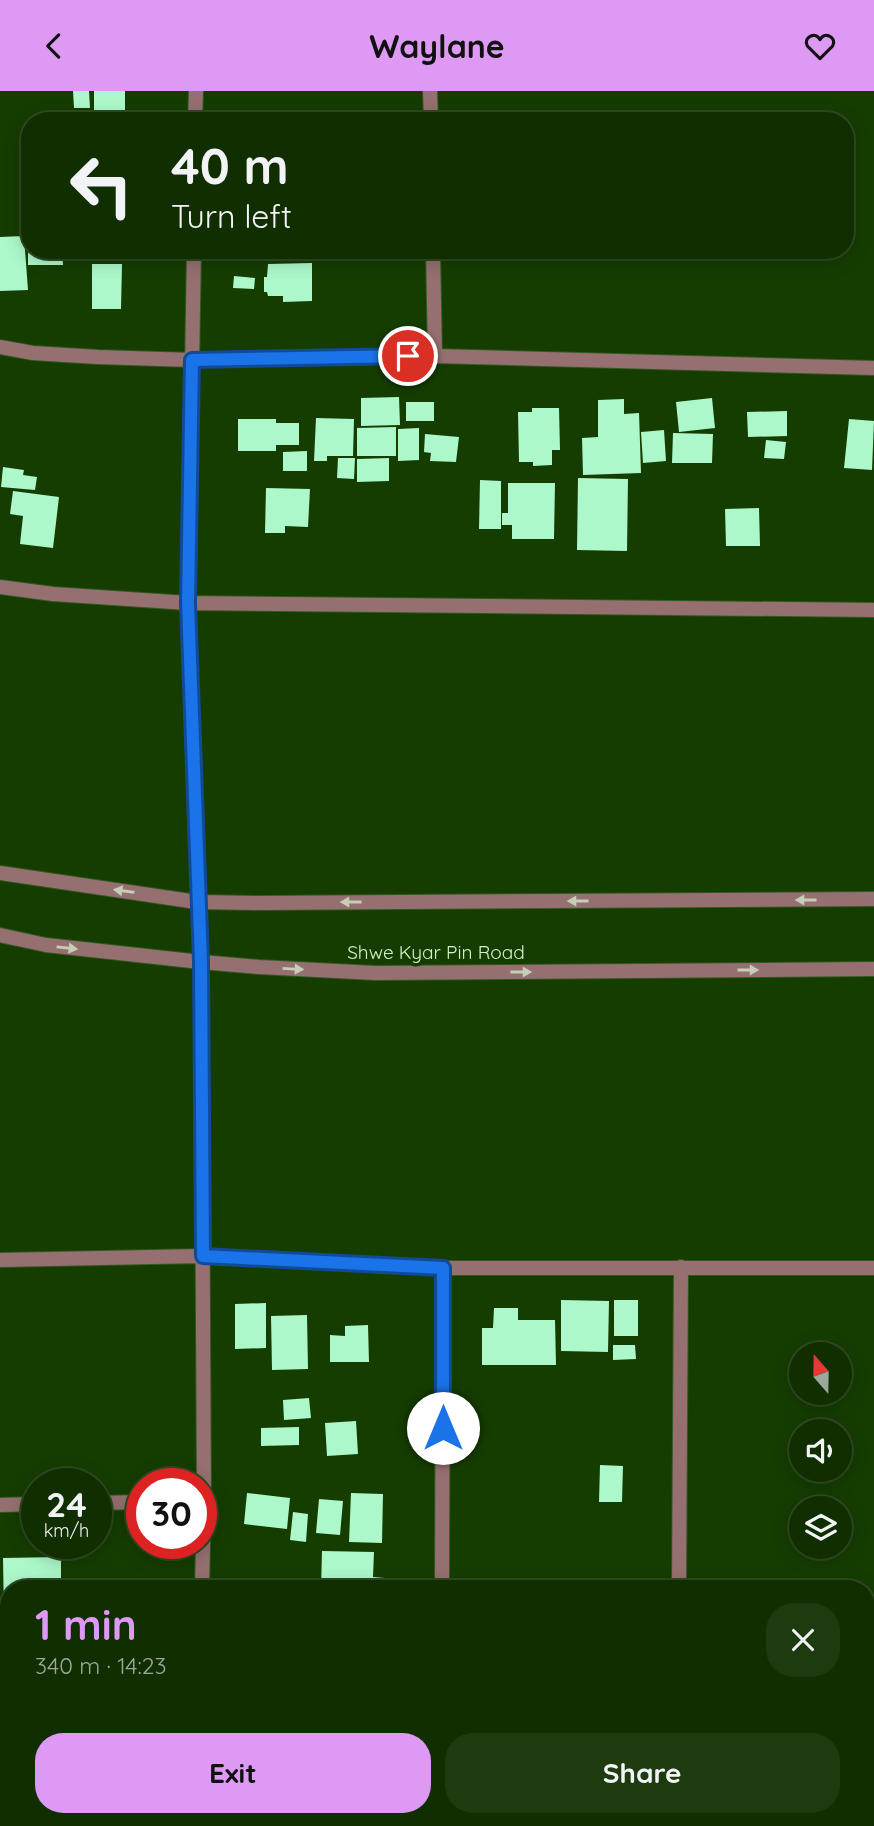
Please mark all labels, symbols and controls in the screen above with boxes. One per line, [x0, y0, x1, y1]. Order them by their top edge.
text: Waylane [369, 26, 505, 66]
icon: back [35, 27, 73, 65]
icon: heart [801, 27, 839, 65]
text: 40 m [171, 135, 289, 196]
icon: left [56, 140, 147, 231]
text: Turn left [171, 196, 292, 236]
pin [378, 326, 438, 386]
icon: arrive [389, 337, 427, 375]
one-way arrow [113, 886, 135, 897]
one-way arrow [795, 894, 817, 906]
one-way arrow [567, 895, 589, 907]
one-way arrow [340, 897, 362, 908]
street label: Shwe Kyar Pin Road [347, 940, 525, 964]
one-way arrow [56, 942, 78, 953]
one-way arrow [283, 964, 305, 975]
one-way arrow [738, 964, 760, 976]
one-way arrow [510, 966, 532, 978]
north arrow [789, 1342, 852, 1405]
map controls [789, 1342, 852, 1559]
position arrow [406, 1391, 480, 1465]
button: sound [789, 1419, 852, 1482]
speed limit sign: 30 [126, 1468, 217, 1559]
text: 24 [46, 1482, 87, 1526]
button: layers [789, 1496, 852, 1559]
text: km/h [44, 1519, 89, 1542]
text: 1 min [35, 1598, 137, 1651]
button: close [766, 1603, 840, 1677]
text: 340 m · 14:23 [35, 1651, 167, 1680]
button: Exit [35, 1733, 431, 1813]
button: Share [445, 1733, 840, 1813]

